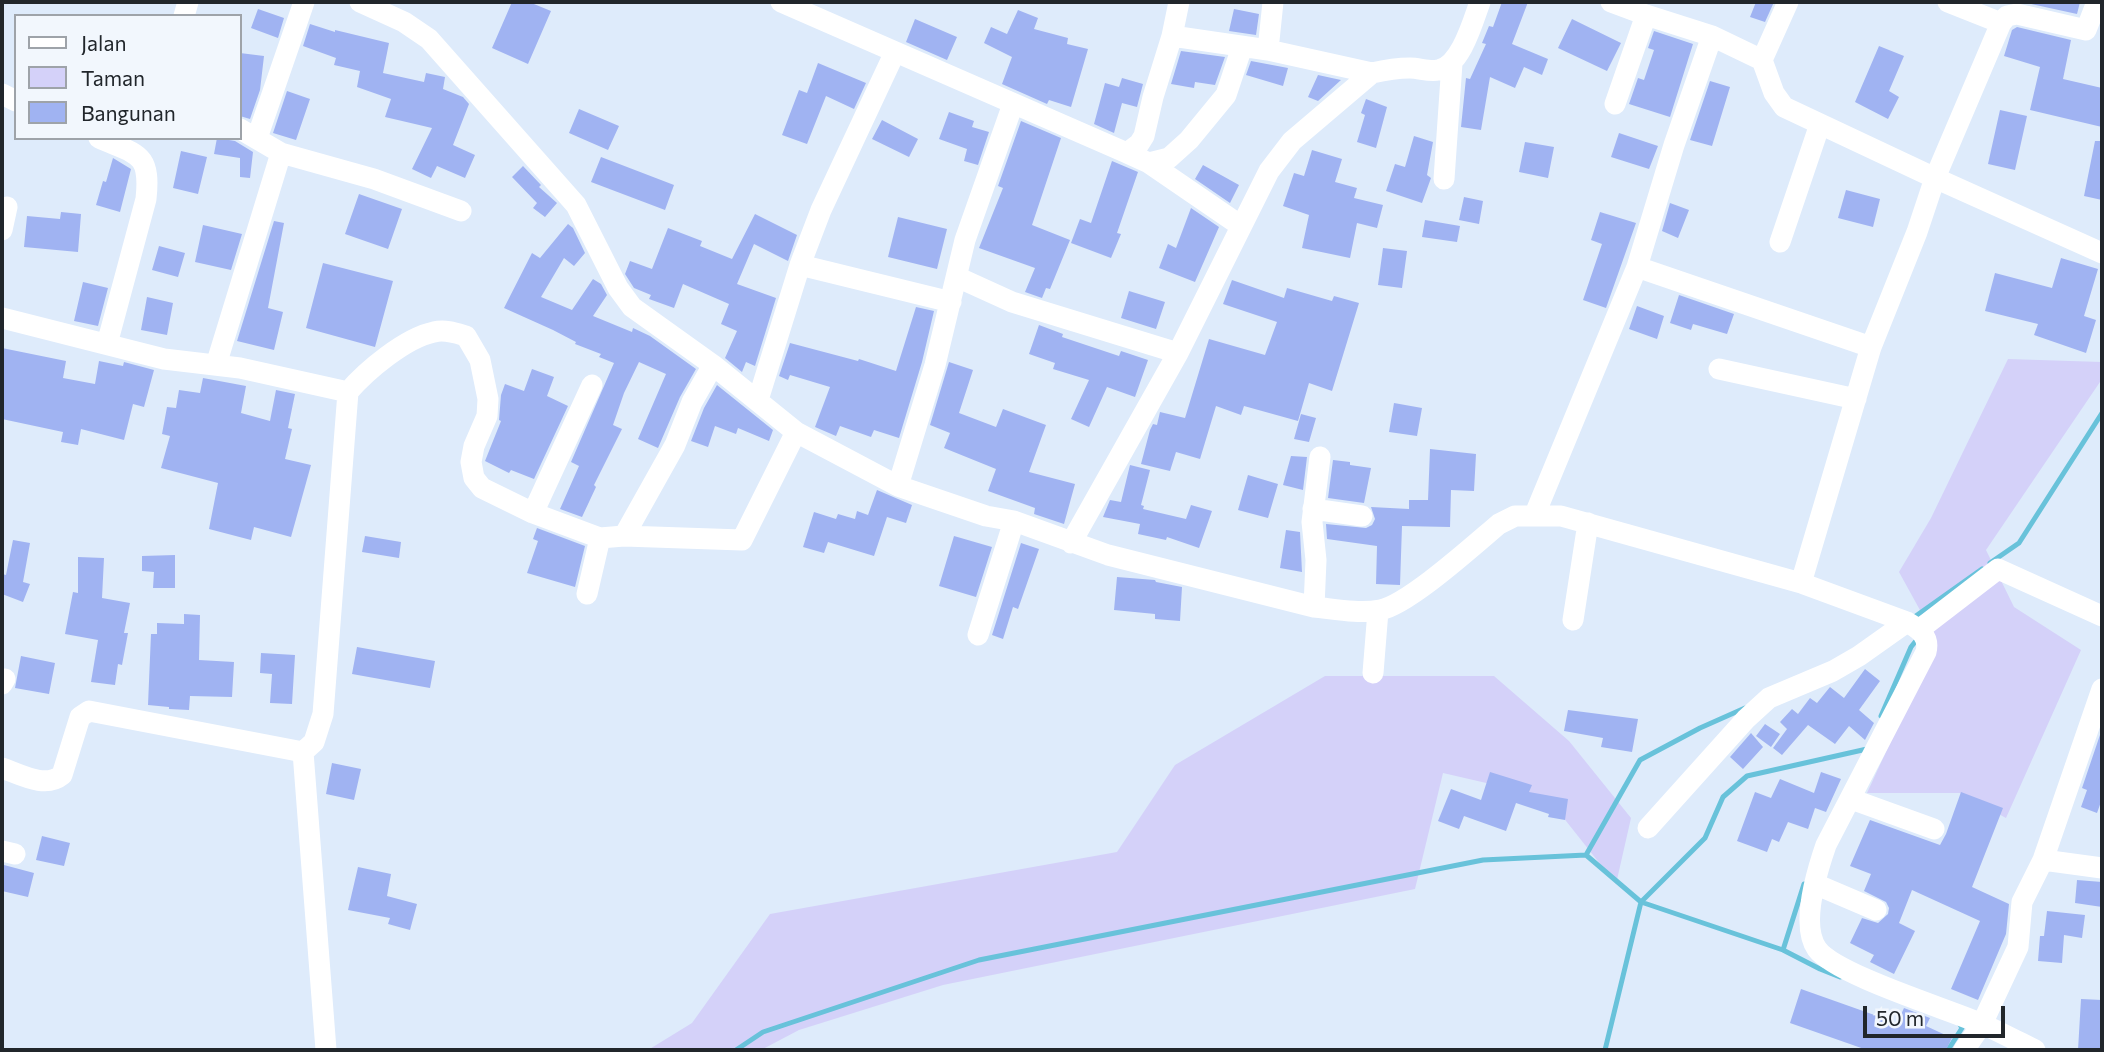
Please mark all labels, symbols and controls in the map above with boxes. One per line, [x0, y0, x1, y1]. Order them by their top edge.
legend [14, 14, 242, 140]
text: Jalan [81, 30, 126, 55]
text: Taman [81, 65, 145, 90]
text: Bangunan [81, 100, 176, 125]
scale bar [1866, 992, 2008, 1036]
text: 50 m [1876, 1005, 1924, 1030]

